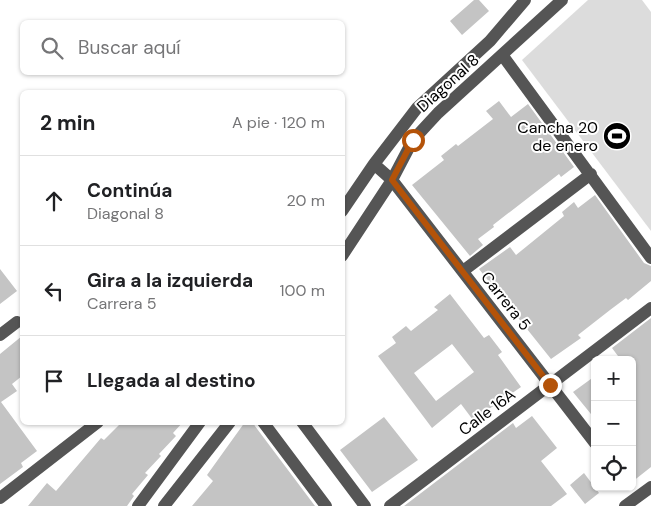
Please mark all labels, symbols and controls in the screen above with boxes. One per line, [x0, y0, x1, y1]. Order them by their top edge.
search box [20, 20, 345, 75]
icon: search [38, 34, 66, 62]
text: Buscar aquí [78, 35, 181, 60]
street label: Diagonal 8 [412, 49, 484, 117]
text: 2 min [40, 109, 96, 137]
text: A pie · 120 m [232, 112, 325, 133]
place label: Cancha 20 de enero [517, 117, 598, 156]
sports icon: Cancha 20 de enero [602, 121, 632, 151]
route start [402, 129, 425, 152]
text: Continúa [87, 178, 172, 203]
icon: ahead [40, 187, 68, 215]
text: 20 m [286, 190, 325, 211]
text: Diagonal 8 [87, 203, 164, 224]
street label: Carrera 5 [476, 267, 536, 335]
text: Gira a la izquierda [87, 268, 253, 293]
icon: left [40, 277, 68, 305]
text: 100 m [280, 280, 325, 301]
text: Carrera 5 [87, 293, 156, 314]
map controls [591, 356, 636, 491]
button: + [591, 356, 636, 401]
icon: arrive [40, 367, 68, 395]
text: Llegada al destino [87, 368, 256, 393]
route end [539, 374, 562, 397]
street label: Calle 16A [454, 384, 520, 440]
button: − [591, 401, 636, 446]
button: locate [591, 446, 636, 491]

